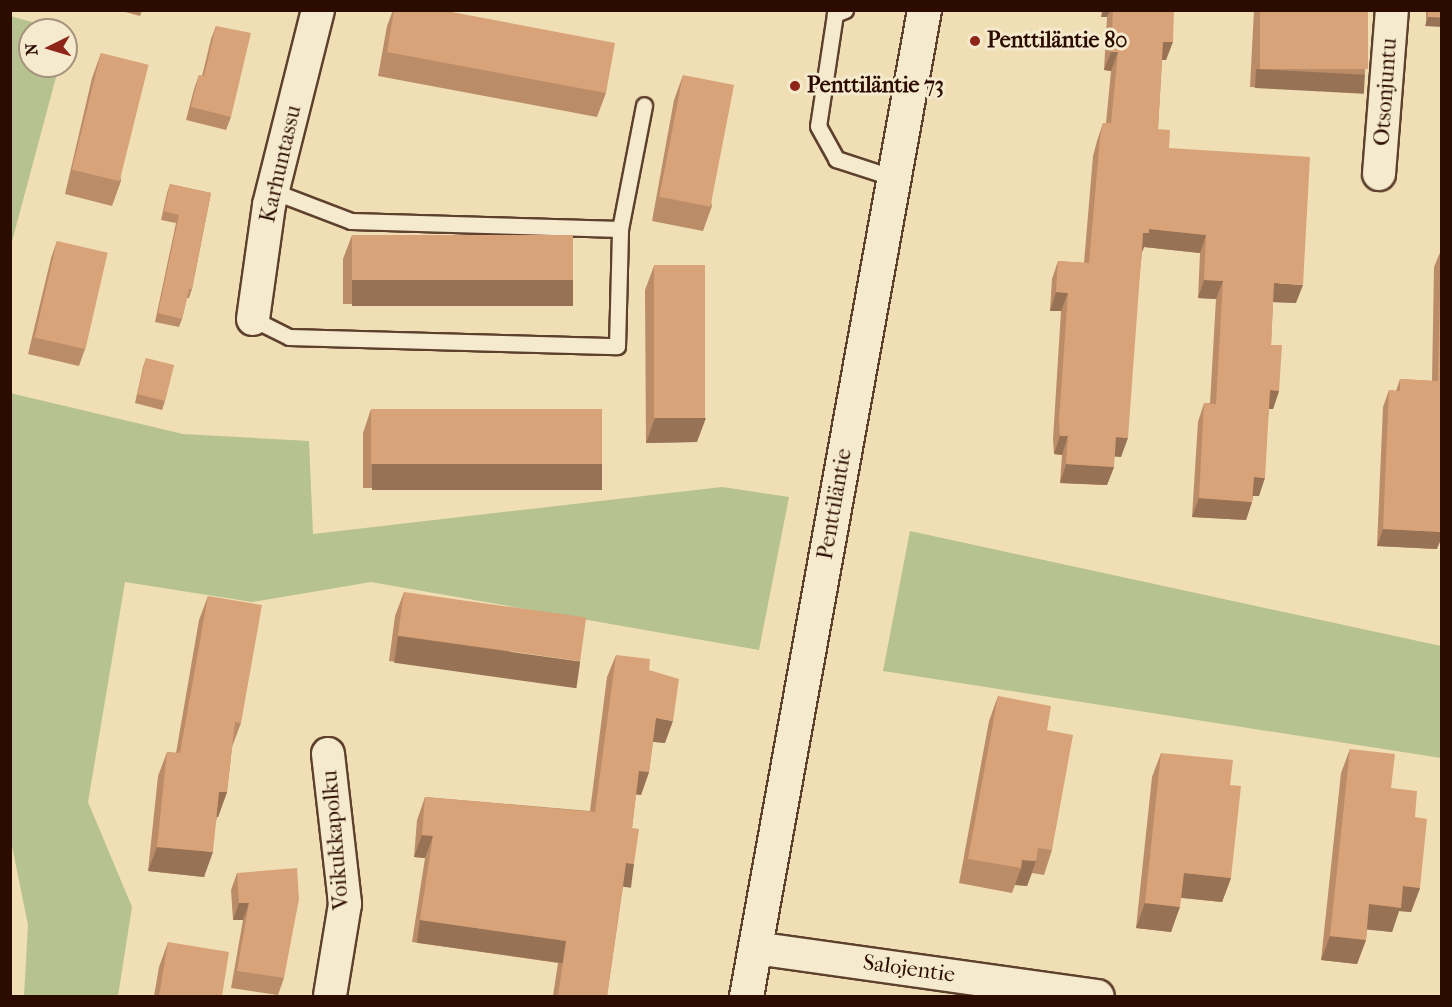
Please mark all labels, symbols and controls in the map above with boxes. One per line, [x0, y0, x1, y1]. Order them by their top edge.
north arrow [18, 18, 78, 78]
place label: Penttiläntie 80 [987, 28, 1127, 54]
marker: Penttiläntie 80 [968, 34, 982, 48]
street label: Otsonjuntu [1369, 37, 1403, 147]
text: N [22, 43, 42, 56]
place label: Penttiläntie 73 [807, 73, 944, 99]
marker: Penttiläntie 73 [788, 79, 802, 93]
street label: Karhuntassu [255, 103, 307, 225]
street label: Penttiläntie [812, 446, 858, 562]
street label: Voikukkapolku [317, 769, 355, 911]
street label: Salojentie [861, 949, 957, 989]

